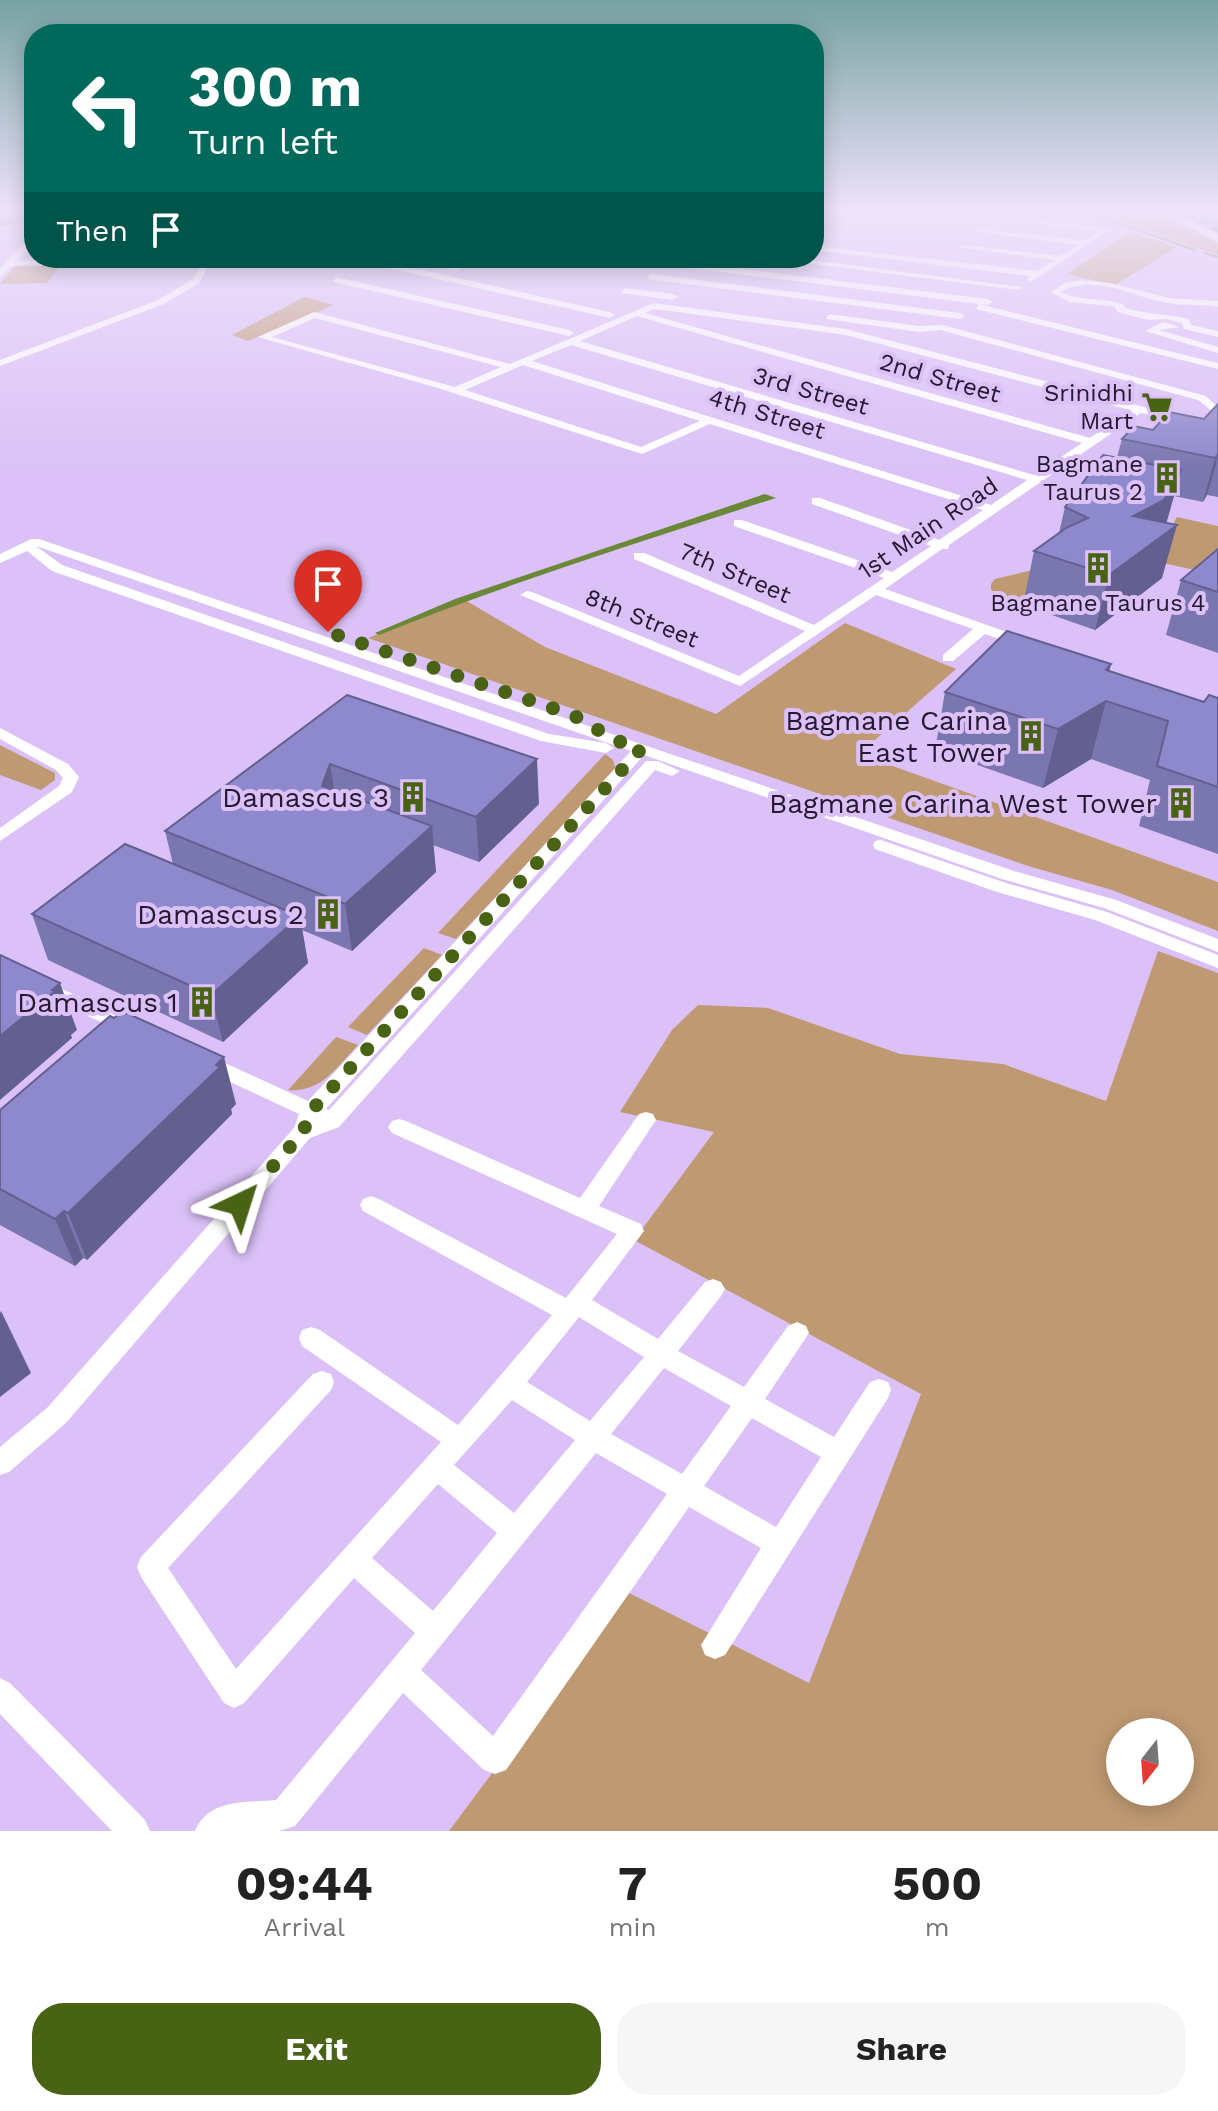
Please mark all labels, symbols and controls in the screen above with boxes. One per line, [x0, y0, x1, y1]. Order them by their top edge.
text: 300 m [188, 54, 362, 120]
icon: left [56, 56, 160, 160]
text: Turn left [188, 121, 338, 163]
icon: arrive [144, 208, 188, 252]
text: Then [56, 213, 128, 248]
street label: 2nd Street [876, 347, 1004, 409]
street label: 3rd Street [750, 361, 872, 421]
place label: Srinidhi Mart [1044, 379, 1133, 435]
street label: 4th Street [706, 383, 828, 445]
supermarket icon: Srinidhi Mart [1140, 390, 1174, 424]
place label: Bagmane Taurus 2 [1036, 450, 1143, 506]
building icon: Bagmane Taurus 2 [1150, 461, 1184, 495]
street label: 1st Main Road [853, 471, 1003, 585]
street label: 7th Street [675, 537, 795, 609]
pin [294, 550, 362, 632]
building icon: Bagmane Taurus 4 [1081, 551, 1115, 585]
icon: arrive [306, 562, 350, 606]
street label: 8th Street [581, 583, 703, 653]
place label: Bagmane Taurus 4 [990, 589, 1206, 617]
place label: Bagmane Carina East Tower [785, 704, 1007, 769]
building icon: Bagmane Carina East Tower [1014, 719, 1048, 753]
building icon: Damascus 3 [396, 780, 430, 814]
place label: Damascus 3 [222, 781, 389, 814]
building icon: Bagmane Carina West Tower [1164, 786, 1198, 820]
place label: Bagmane Carina West Tower [769, 787, 1157, 820]
building icon: Damascus 2 [311, 897, 345, 931]
place label: Damascus 2 [137, 898, 304, 931]
building icon: Damascus 1 [185, 985, 219, 1019]
place label: Damascus 1 [17, 986, 178, 1019]
position arrow [198, 1162, 282, 1246]
north arrow [1106, 1718, 1194, 1806]
map controls [1106, 1718, 1194, 1806]
text: 09:44 [236, 1855, 373, 1912]
text: 7 [618, 1855, 647, 1912]
text: 500 [892, 1855, 982, 1912]
text: Arrival [264, 1912, 345, 1942]
text: min [609, 1912, 656, 1942]
text: m [925, 1912, 950, 1942]
button: Exit [32, 2003, 601, 2095]
button: Share [617, 2003, 1186, 2095]

